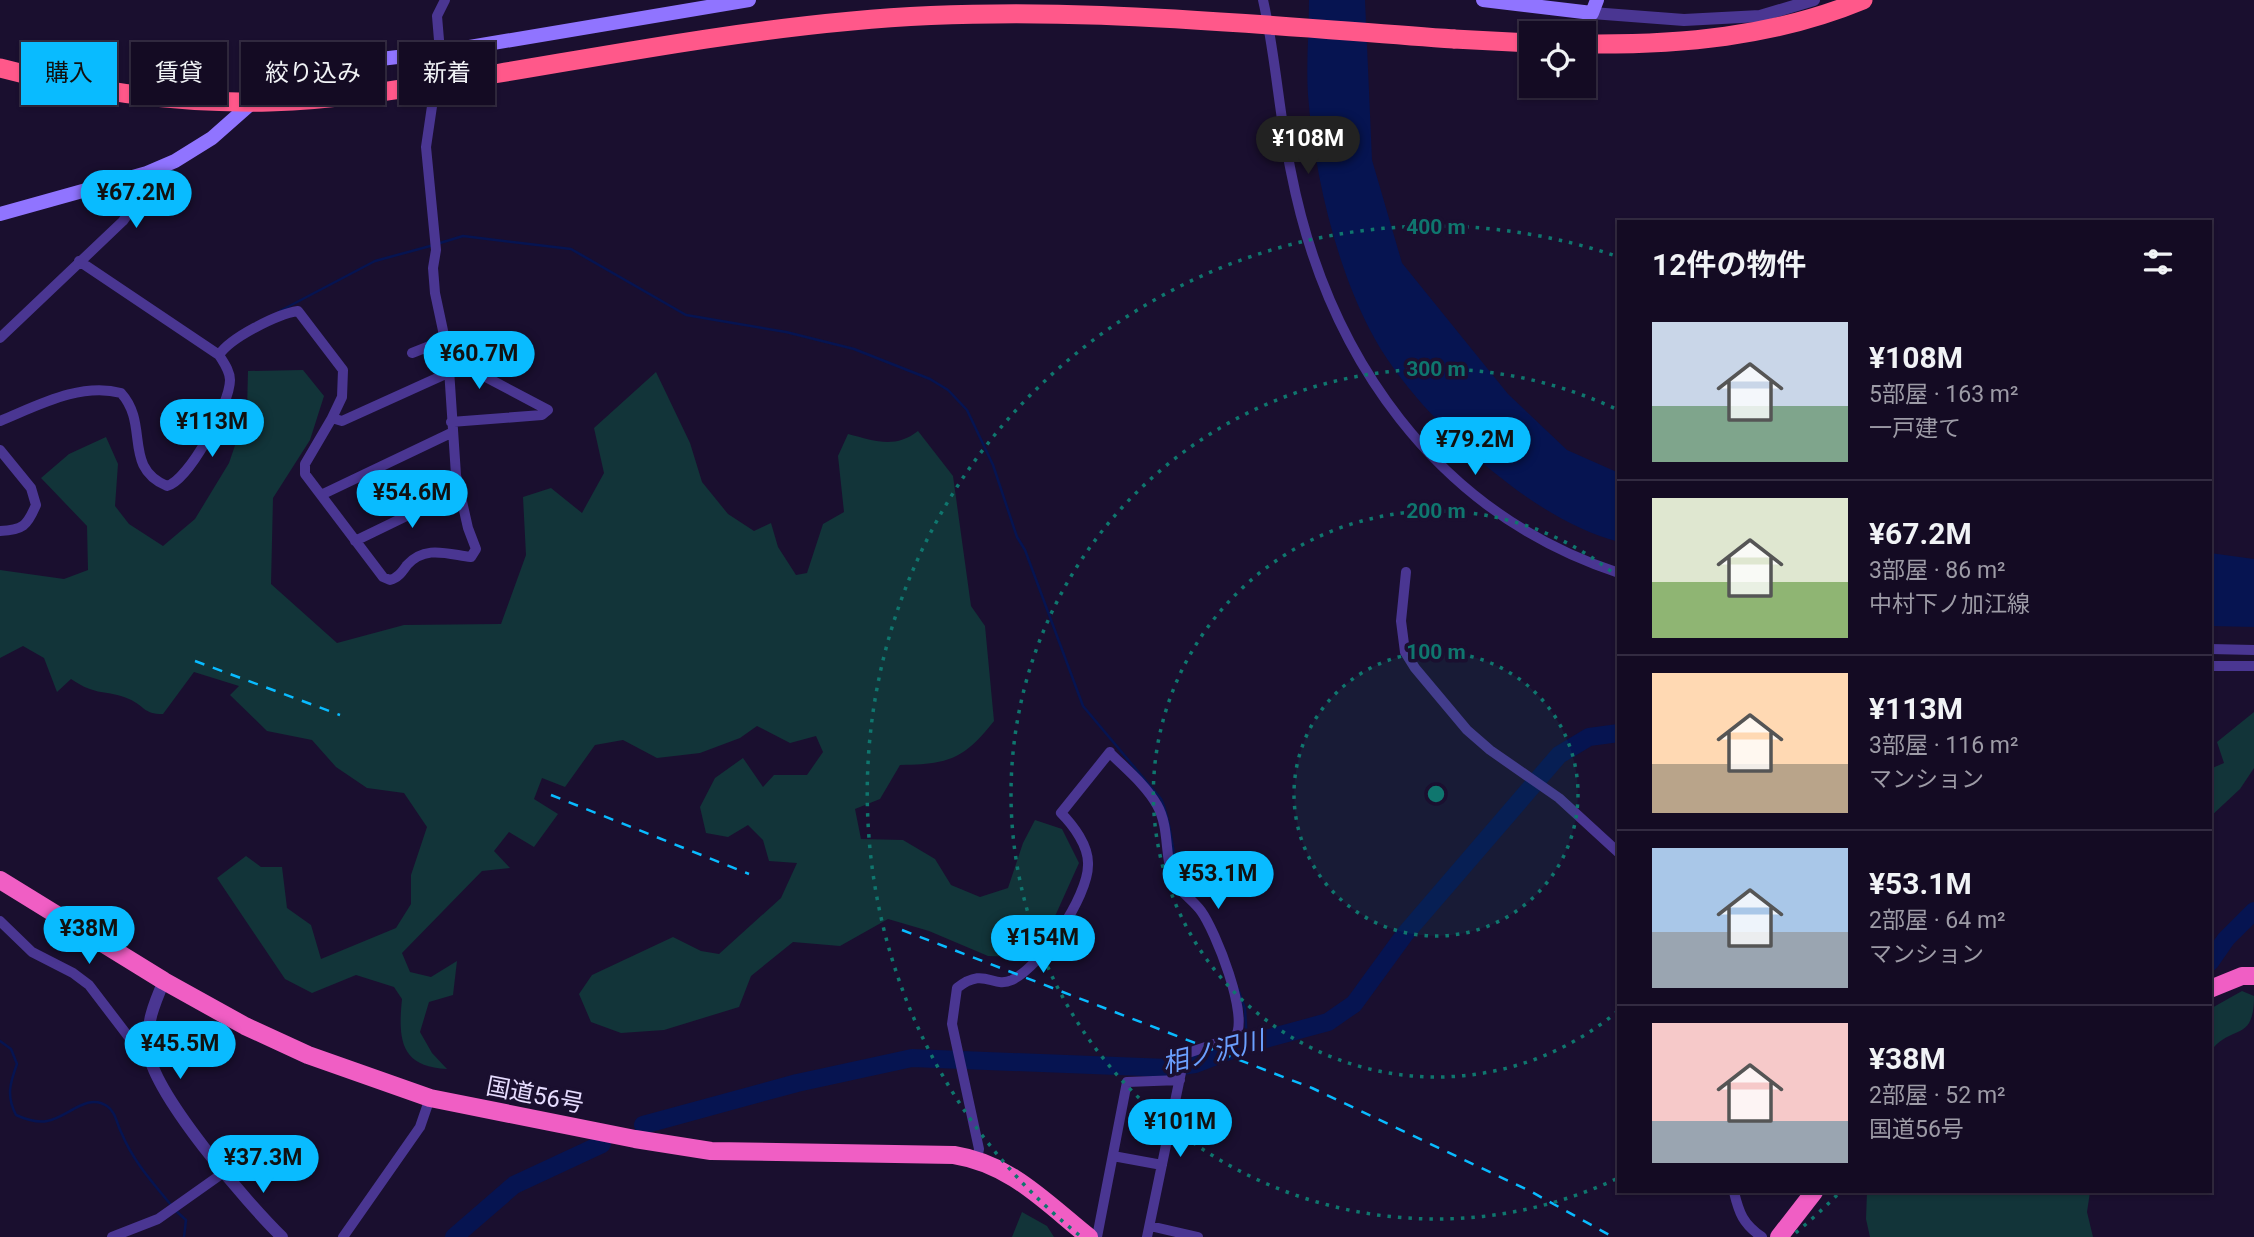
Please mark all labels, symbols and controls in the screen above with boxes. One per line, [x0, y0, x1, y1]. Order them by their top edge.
map controls [1519, 21, 1596, 98]
button: locate [1519, 21, 1596, 98]
chip: 購入 [21, 42, 117, 105]
chip: 賃貸 [131, 42, 227, 105]
chip: 絞り込み [241, 42, 385, 105]
chip: 新着 [399, 42, 495, 105]
pin: ¥108M [1259, 116, 1357, 176]
text: ¥108M [1272, 125, 1344, 152]
pin: ¥67.2M [79, 170, 193, 230]
text: ¥67.2M [97, 179, 175, 206]
text: 400 m [1406, 215, 1466, 239]
icon: filters [2139, 243, 2177, 281]
text: 12件の物件 [1652, 247, 1806, 282]
pin: ¥60.7M [422, 332, 536, 391]
text: ¥60.7M [440, 340, 518, 367]
text: ¥108M [1869, 340, 1963, 375]
icon: home [1708, 350, 1792, 434]
text: 300 m [1406, 357, 1466, 381]
text: 5部屋 · 163 m² [1869, 381, 2018, 408]
pin: ¥113M [163, 400, 261, 459]
text: ¥113M [176, 408, 248, 435]
text: 一戸建て [1869, 415, 1961, 442]
pin: ¥79.2M [1418, 418, 1532, 477]
text: ¥79.2M [1436, 426, 1514, 453]
pin: ¥54.6M [355, 470, 469, 530]
text: ¥54.6M [373, 479, 451, 506]
text: 200 m [1406, 499, 1466, 523]
text: ¥67.2M [1869, 516, 1972, 551]
icon: home [1708, 526, 1792, 610]
text: 3部屋 · 86 m² [1869, 557, 2006, 584]
text: 中村下ノ加江線 [1869, 591, 2030, 618]
text: 100 m [1406, 640, 1466, 664]
text: ¥113M [1869, 691, 1963, 726]
icon: home [1708, 701, 1792, 785]
text: 3部屋 · 116 m² [1869, 732, 2018, 759]
text: マンション [1869, 766, 1984, 793]
centre of rings [1424, 782, 1448, 806]
pin: ¥53.1M [1161, 852, 1275, 911]
text: ¥53.1M [1179, 860, 1257, 887]
text: ¥53.1M [1869, 866, 1972, 901]
icon: home [1708, 876, 1792, 960]
pin: ¥38M [48, 906, 130, 966]
text: 2部屋 · 64 m² [1869, 907, 2006, 934]
text: ¥38M [60, 915, 118, 942]
pin: ¥154M [994, 916, 1092, 975]
text: ¥154M [1007, 924, 1079, 951]
text: マンション [1869, 941, 1984, 968]
pin: ¥45.5M [123, 1021, 237, 1081]
water label: 相ノ沢川 [1159, 1024, 1270, 1079]
text: ¥45.5M [141, 1030, 219, 1057]
text: ¥38M [1869, 1041, 1946, 1076]
icon: home [1708, 1051, 1792, 1135]
street label: 国道56号 [484, 1072, 586, 1118]
text: 2部屋 · 52 m² [1869, 1082, 2006, 1109]
pin: ¥101M [1131, 1100, 1229, 1159]
text: ¥101M [1144, 1108, 1216, 1135]
text: 国道56号 [1869, 1116, 1964, 1143]
pin: ¥37.3M [206, 1136, 320, 1195]
text: ¥37.3M [224, 1144, 302, 1171]

